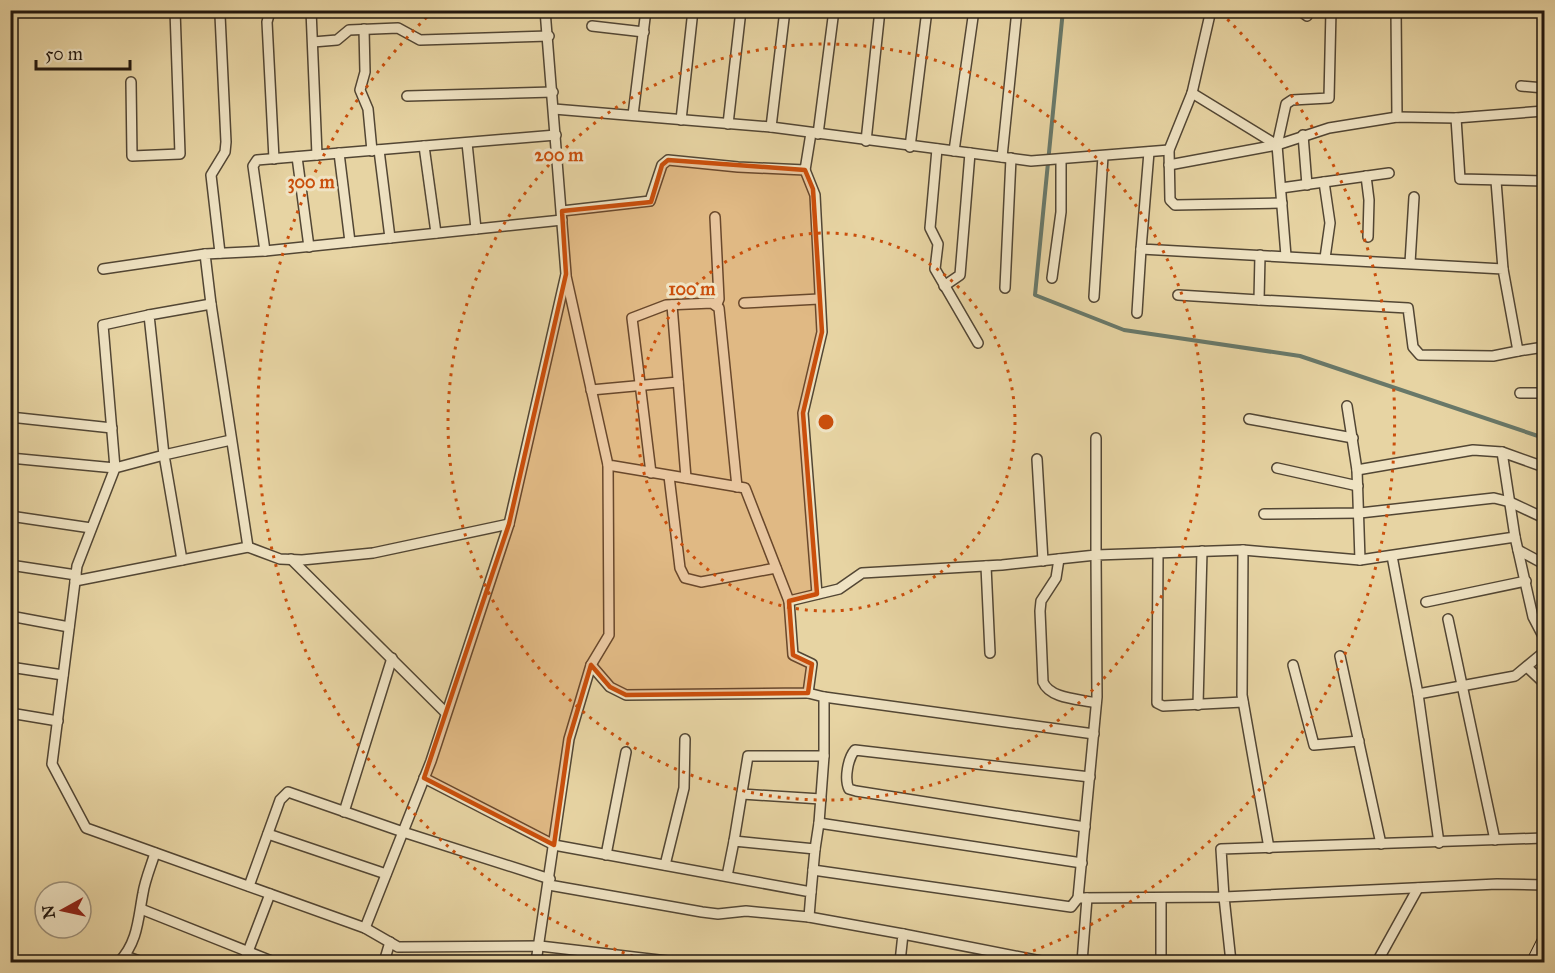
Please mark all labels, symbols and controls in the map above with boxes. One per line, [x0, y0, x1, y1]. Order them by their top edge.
scale bar [36, 33, 130, 71]
text: 50 m [45, 43, 83, 65]
text: 200 m [535, 144, 584, 166]
text: 300 m [287, 171, 335, 194]
text: 100 m [669, 278, 716, 300]
centre of rings [816, 412, 836, 432]
north arrow [33, 880, 93, 940]
text: N [38, 904, 59, 920]

